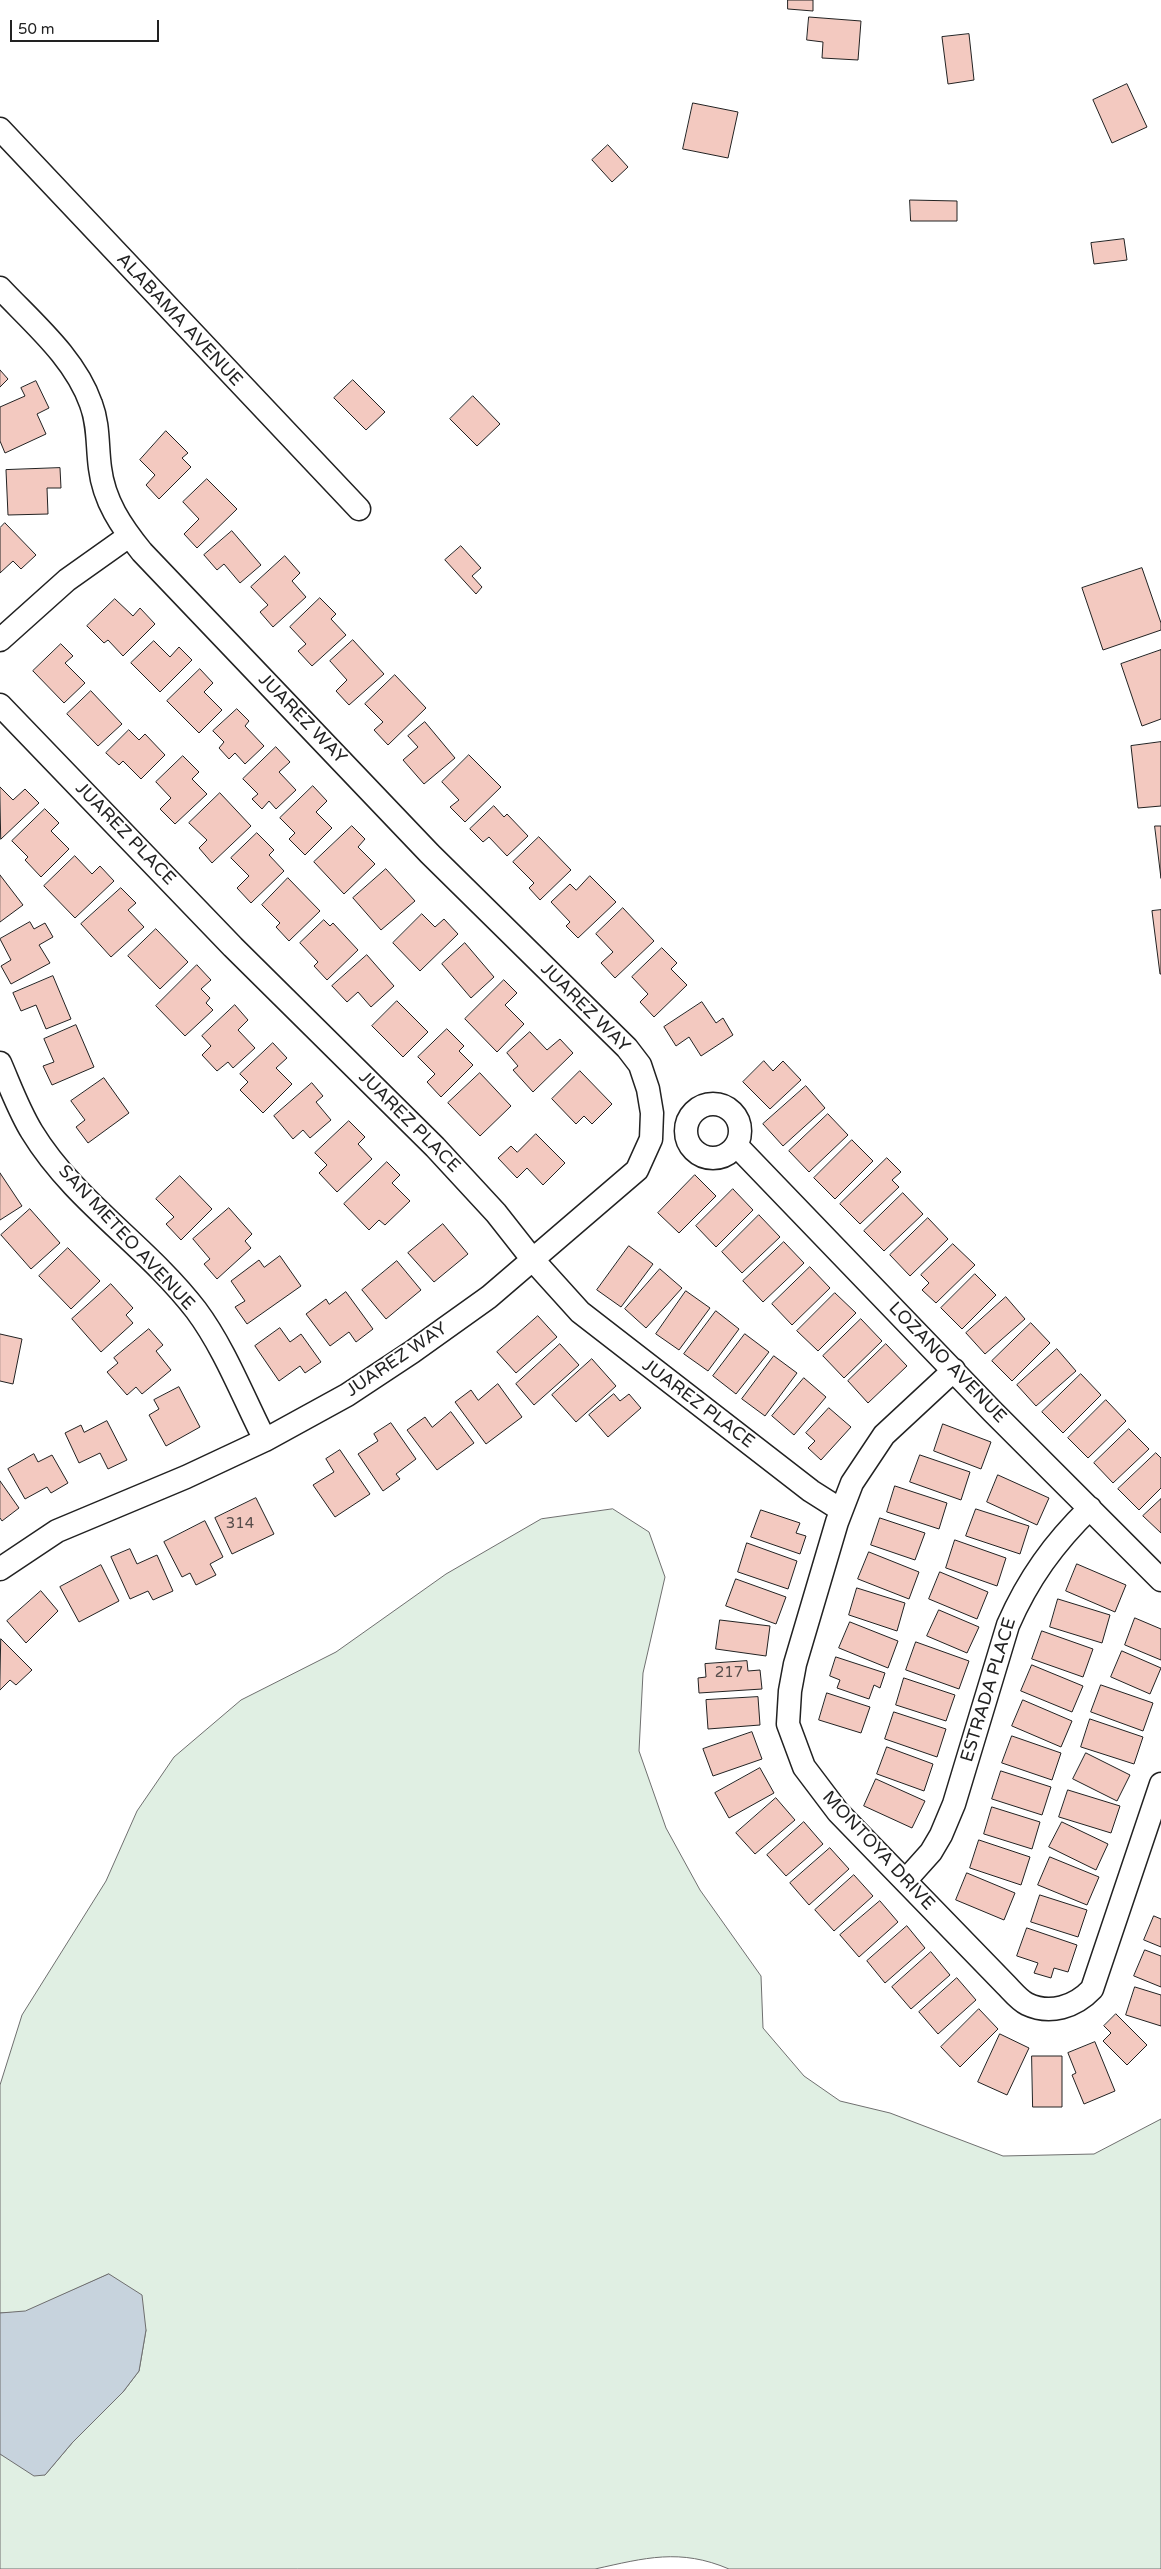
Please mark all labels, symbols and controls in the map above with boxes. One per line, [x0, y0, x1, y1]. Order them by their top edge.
scale bar [12, 10, 161, 42]
text: 50 m [18, 20, 55, 38]
street label: ALABAMA AVENUE [112, 249, 246, 391]
street label: JUAREZ WAY [253, 669, 351, 769]
street label: JUAREZ PLACE [70, 778, 180, 890]
street label: JUAREZ WAY [536, 959, 634, 1057]
street label: JUAREZ PLACE [354, 1067, 464, 1177]
street label: SAN METEO AVENUE [53, 1161, 199, 1315]
street label: LOZANO AVENUE [884, 1298, 1010, 1428]
street label: JUAREZ WAY [342, 1318, 452, 1402]
street label: JUAREZ PLACE [638, 1355, 758, 1453]
house number: 314 [226, 1515, 254, 1533]
street label: ESTRADA PLACE [957, 1615, 1021, 1765]
house number: 217 [715, 1664, 743, 1682]
street label: MONTOYA DRIVE [817, 1787, 939, 1915]

